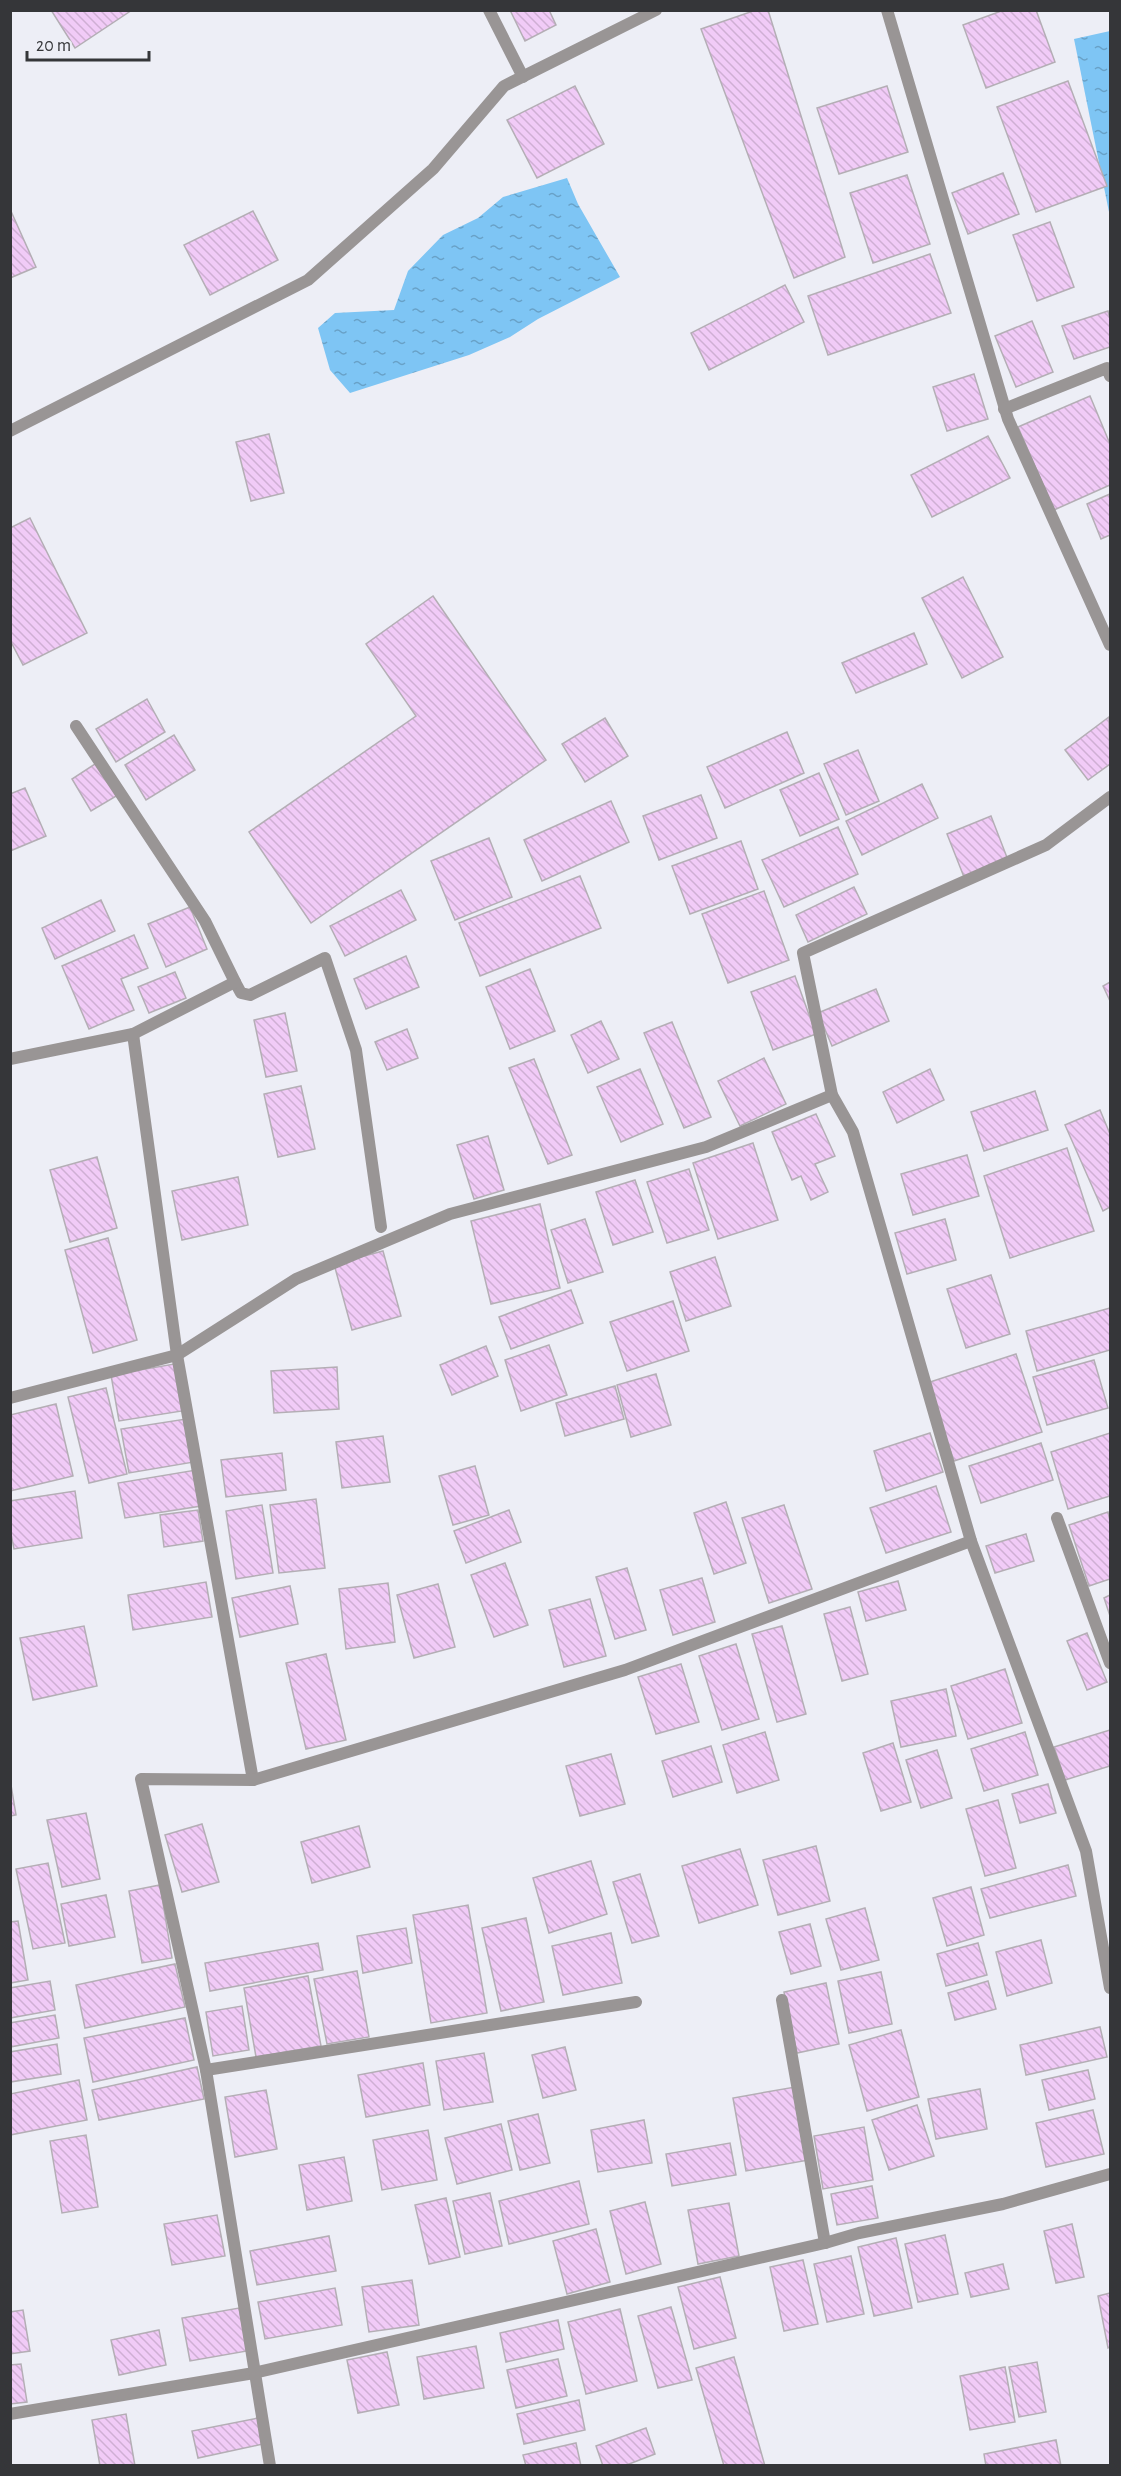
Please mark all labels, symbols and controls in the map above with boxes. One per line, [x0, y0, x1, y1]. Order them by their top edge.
scale bar [27, 24, 148, 62]
text: 20 m [36, 37, 71, 55]

